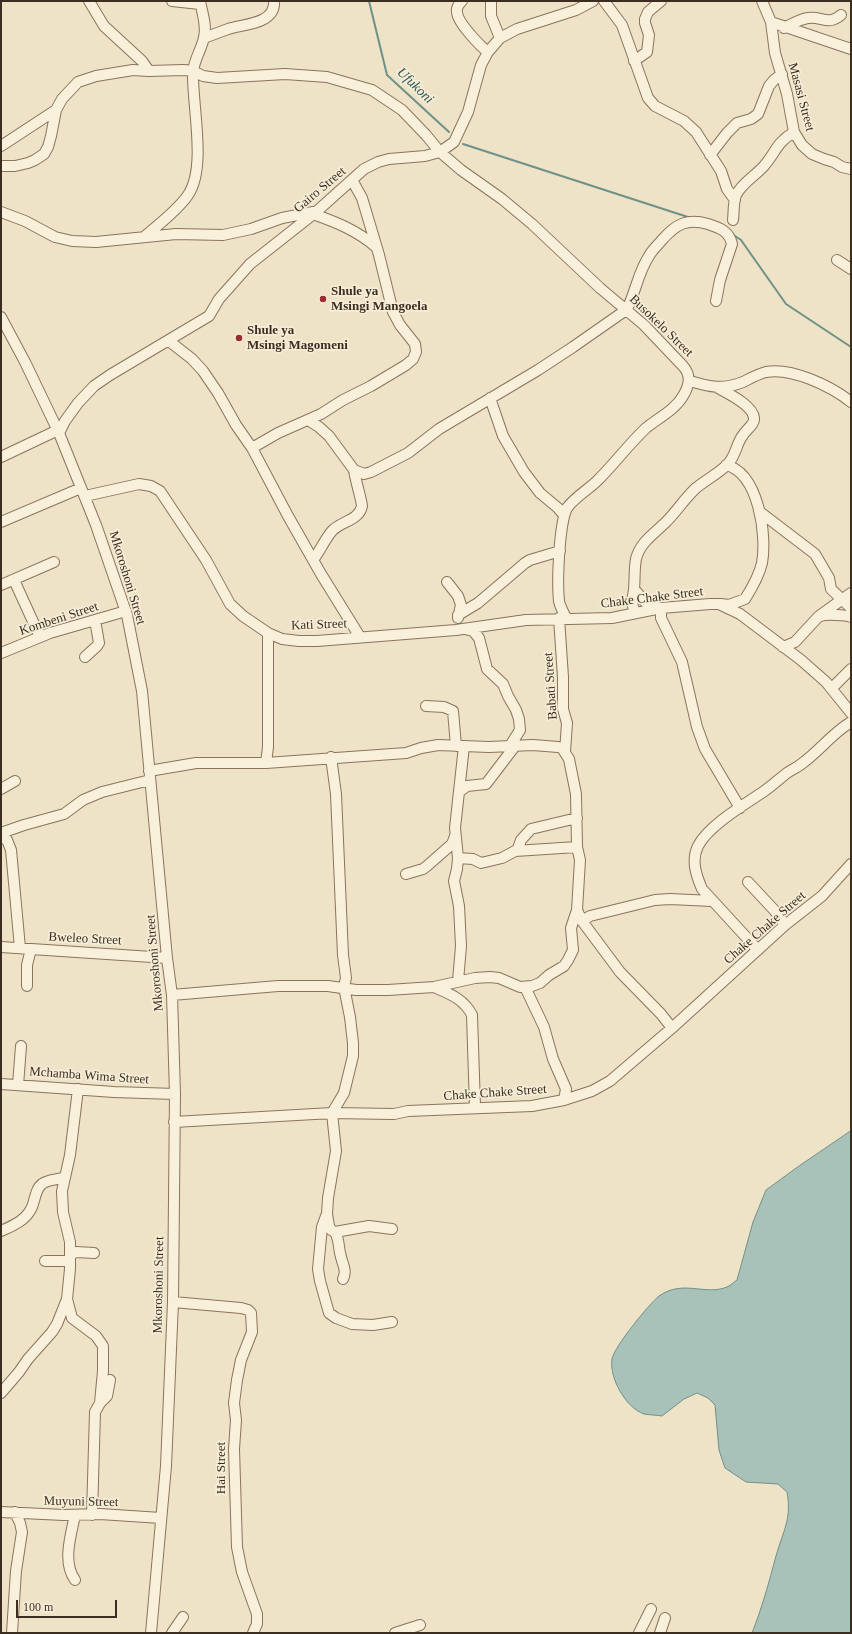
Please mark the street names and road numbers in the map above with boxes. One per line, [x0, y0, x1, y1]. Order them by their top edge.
street label: Masasi Street [784, 61, 818, 133]
street label: Gairo Street [291, 164, 349, 216]
street label: Busokelo Street [626, 292, 696, 360]
street label: Mkoroshoni Street [105, 529, 149, 627]
street label: Chake Chake Street [600, 584, 704, 612]
street label: Kombeni Street [18, 599, 100, 639]
street label: Kati Street [291, 616, 347, 634]
street label: Babati Street [541, 652, 561, 720]
street label: Chake Chake Street [721, 888, 809, 968]
street label: Mkoroshoni Street [143, 914, 167, 1012]
street label: Bweleo Street [48, 929, 122, 949]
street label: Mchamba Wima Street [29, 1064, 149, 1088]
street label: Chake Chake Street [443, 1082, 547, 1104]
street label: Mkoroshoni Street [150, 1236, 168, 1334]
street label: Hai Street [214, 1442, 230, 1494]
street label: Muyuni Street [43, 1494, 119, 1510]

